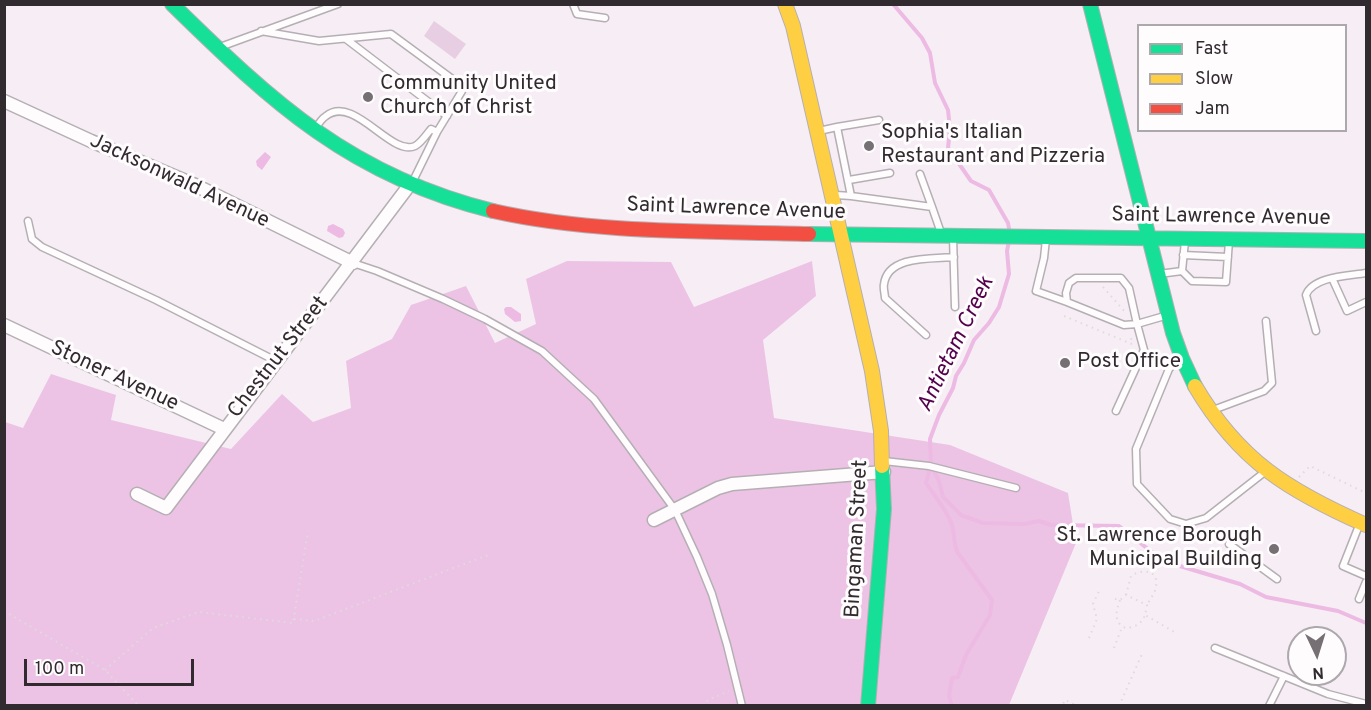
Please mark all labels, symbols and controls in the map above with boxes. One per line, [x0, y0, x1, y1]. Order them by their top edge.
legend [1137, 24, 1347, 132]
text: Fast [1195, 38, 1228, 61]
text: Slow [1195, 68, 1233, 91]
place label: Community United Church of Christ [380, 72, 557, 122]
marker: Community United Church of Christ [361, 90, 375, 104]
text: Jam [1195, 98, 1230, 121]
place label: Sophia's Italian Restaurant and Pizzeria [881, 121, 1105, 171]
street label: Jacksonwald Avenue [85, 129, 273, 235]
marker: Sophia's Italian Restaurant and Pizzeria [862, 139, 876, 153]
street label: Saint Lawrence Avenue [626, 194, 846, 226]
street label: Saint Lawrence Avenue [1111, 203, 1331, 233]
water label: Antietam Creek [913, 273, 1001, 417]
street label: Chestnut Street [224, 292, 334, 424]
street label: Stoner Avenue [46, 336, 182, 418]
place label: Post Office [1077, 350, 1181, 376]
marker: Post Office [1058, 356, 1072, 370]
street label: Bingaman Street [841, 459, 875, 619]
place label: St. Lawrence Borough Municipal Building [1056, 524, 1262, 574]
marker: St. Lawrence Borough Municipal Building [1267, 542, 1281, 556]
north arrow [1287, 626, 1347, 686]
scale bar [27, 647, 196, 685]
text: 100 m [35, 658, 84, 681]
text: N [1312, 662, 1325, 682]

